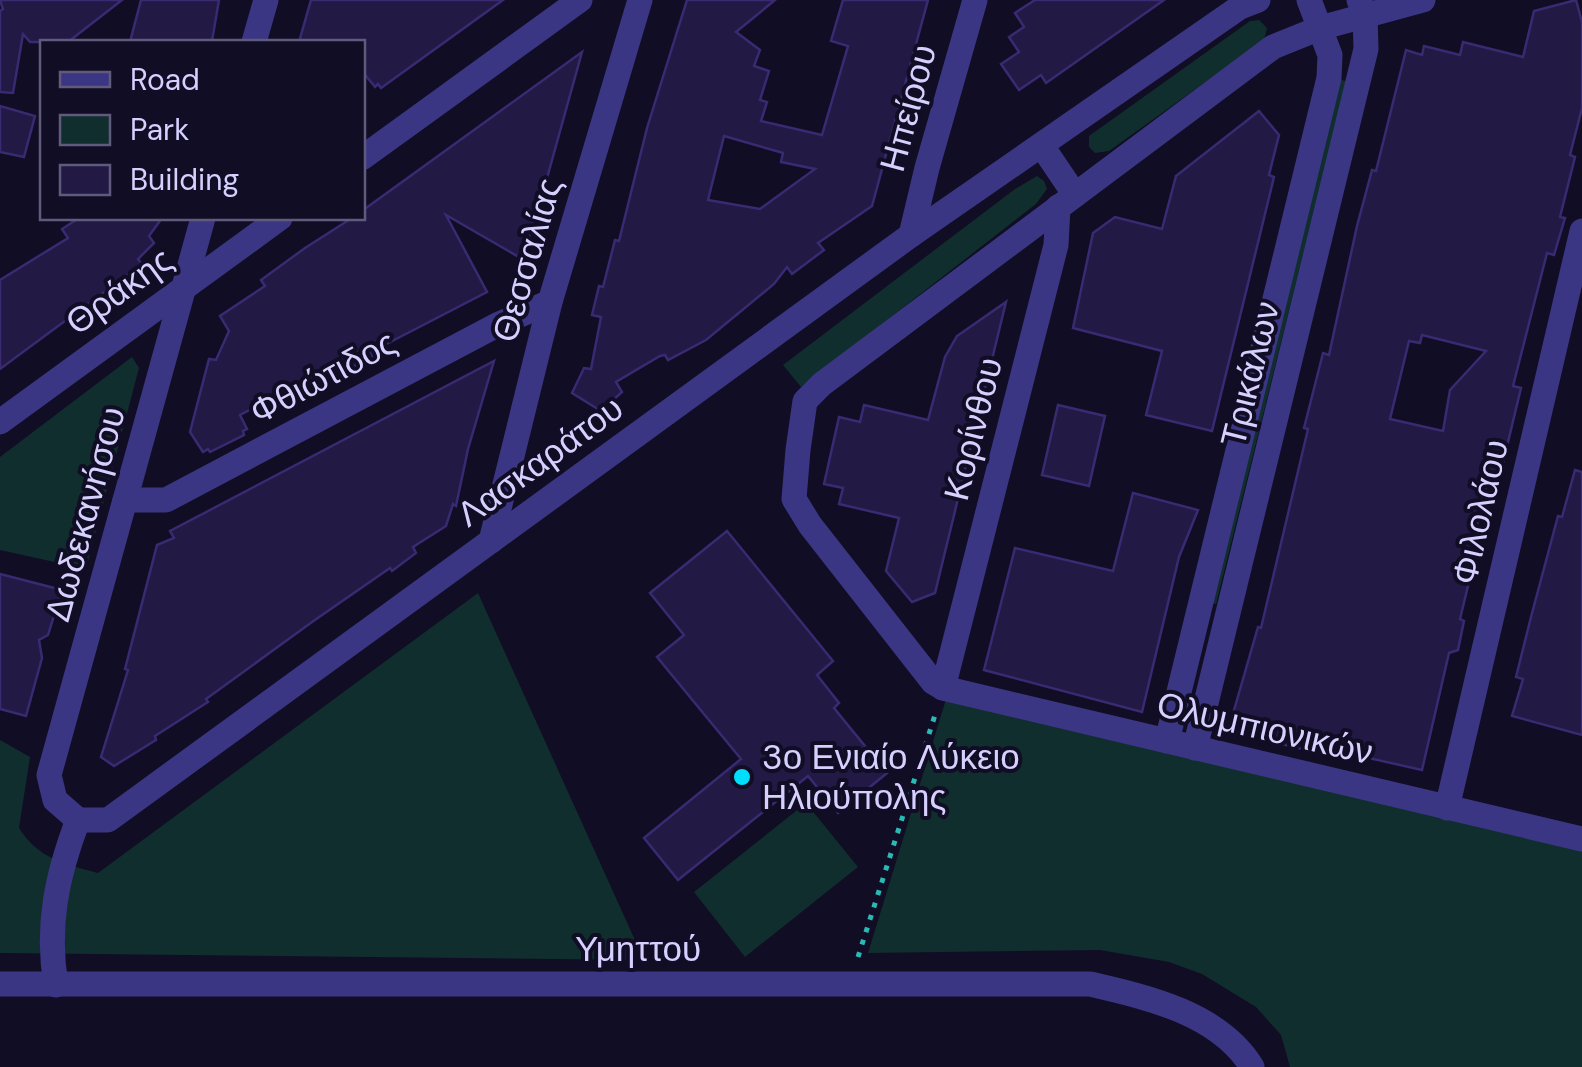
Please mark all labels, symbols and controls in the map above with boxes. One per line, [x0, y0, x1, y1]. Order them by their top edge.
street label: Ηπείρου [869, 39, 947, 177]
legend [40, 40, 365, 220]
text: Road [130, 60, 200, 99]
text: Park [130, 110, 189, 149]
text: Building [130, 160, 239, 199]
street label: Θεσσαλίας [482, 173, 572, 347]
street label: Θράκης [56, 237, 182, 345]
street label: Τρικάλων [1210, 297, 1290, 451]
street label: Φθιώτιδος [242, 319, 404, 435]
street label: Κορίνθου [933, 353, 1013, 505]
street label: Λασκαράτου [448, 385, 632, 537]
street label: Δωδεκανήσου [34, 402, 136, 626]
street label: Φιλολάου [1441, 435, 1519, 589]
street label: Ολυμπιονικών [1153, 681, 1377, 775]
place label: 3ο Ενιαίο Λύκειο Ηλιούπολης [762, 734, 1020, 820]
marker: 3ο Ενιαίο Λύκειο Ηλιούπολης [731, 766, 753, 788]
street label: Υμηττού [575, 926, 701, 972]

